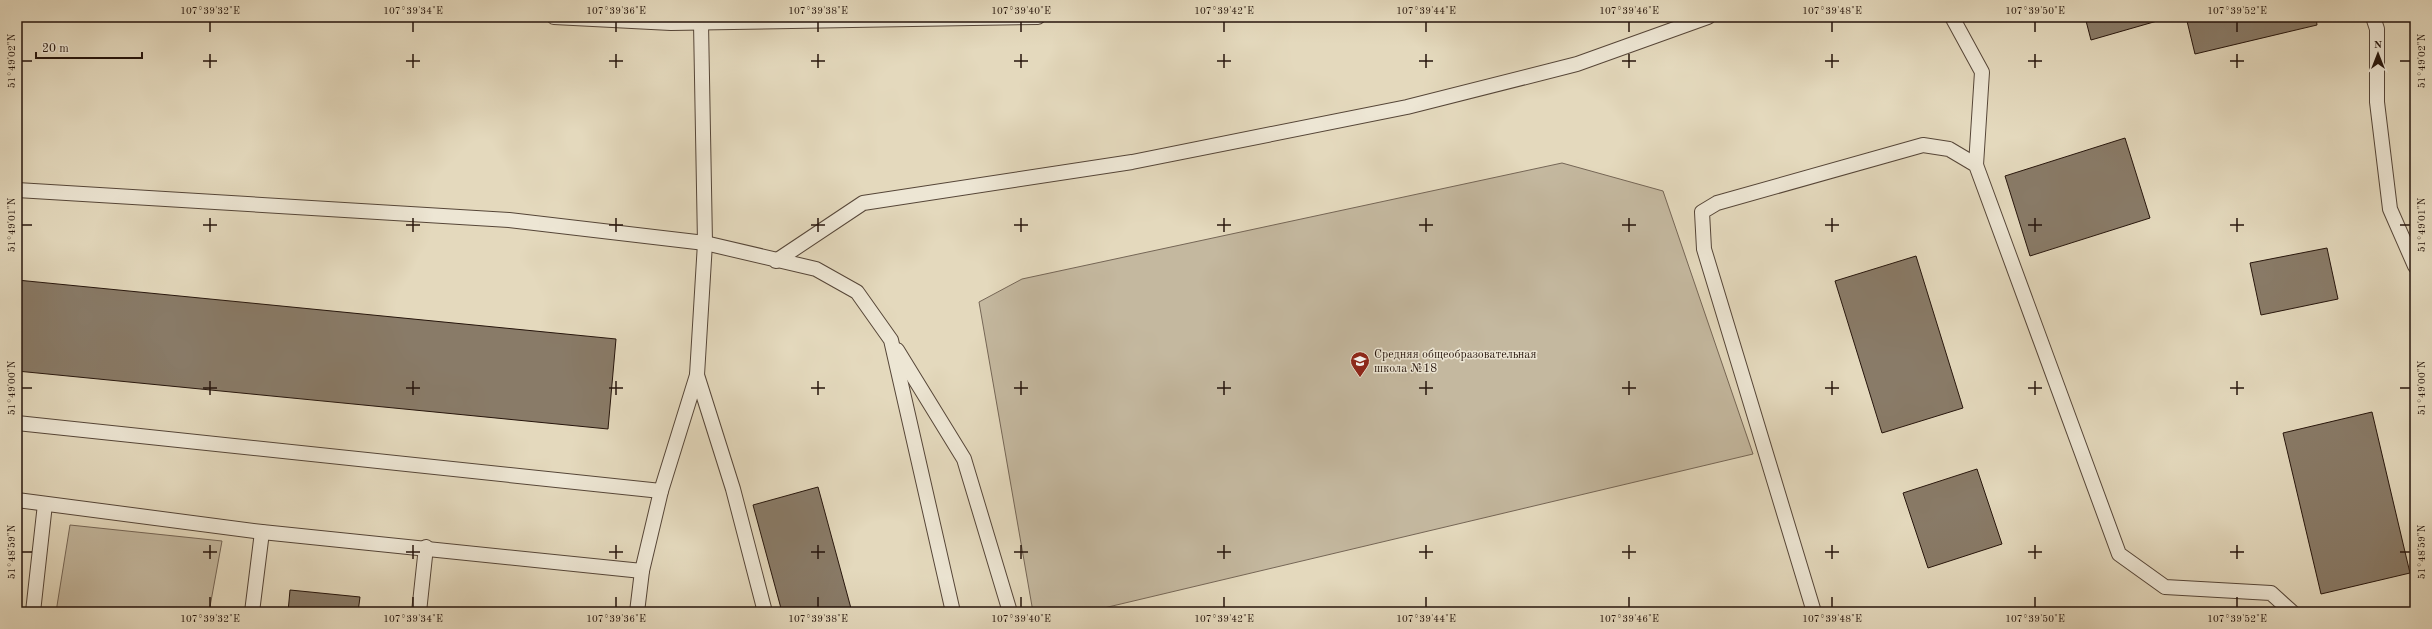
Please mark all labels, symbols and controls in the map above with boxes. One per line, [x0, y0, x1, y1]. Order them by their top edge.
text: 107°39'32"E [180, 6, 240, 16]
text: 107°39'34"E [383, 6, 443, 16]
text: 107°39'36"E [586, 6, 646, 16]
text: 107°39'38"E [788, 6, 848, 16]
text: 107°39'40"E [991, 6, 1051, 16]
text: 107°39'42"E [1194, 6, 1254, 16]
text: 107°39'44"E [1396, 6, 1456, 16]
text: 107°39'46"E [1599, 6, 1659, 16]
text: 107°39'48"E [1802, 6, 1862, 16]
text: 107°39'50"E [2005, 6, 2065, 16]
text: 107°39'52"E [2207, 6, 2267, 16]
text: 51°49'02"N [7, 33, 17, 88]
text: 51°49'02"N [2417, 33, 2427, 88]
scale bar [36, 34, 142, 60]
north arrow [2358, 34, 2398, 74]
text: N [2374, 40, 2383, 51]
text: 20 m [42, 43, 69, 55]
text: 51°49'01"N [7, 197, 17, 252]
text: 51°49'01"N [2417, 197, 2427, 252]
place label: Средняя общеобразовательная школа №18 [1374, 349, 1536, 375]
school or university icon: Средняя общеобразовательная школа №18 [1349, 350, 1371, 378]
text: 51°49'00"N [7, 360, 17, 415]
text: 51°49'00"N [2417, 360, 2427, 415]
text: 51°48'59"N [7, 524, 17, 579]
text: 51°48'59"N [2417, 524, 2427, 579]
text: 107°39'32"E [180, 614, 240, 624]
text: 107°39'34"E [383, 614, 443, 624]
text: 107°39'36"E [586, 614, 646, 624]
text: 107°39'38"E [788, 614, 848, 624]
text: 107°39'40"E [991, 614, 1051, 624]
text: 107°39'42"E [1194, 614, 1254, 624]
text: 107°39'44"E [1396, 614, 1456, 624]
text: 107°39'46"E [1599, 614, 1659, 624]
text: 107°39'48"E [1802, 614, 1862, 624]
text: 107°39'50"E [2005, 614, 2065, 624]
text: 107°39'52"E [2207, 614, 2267, 624]

